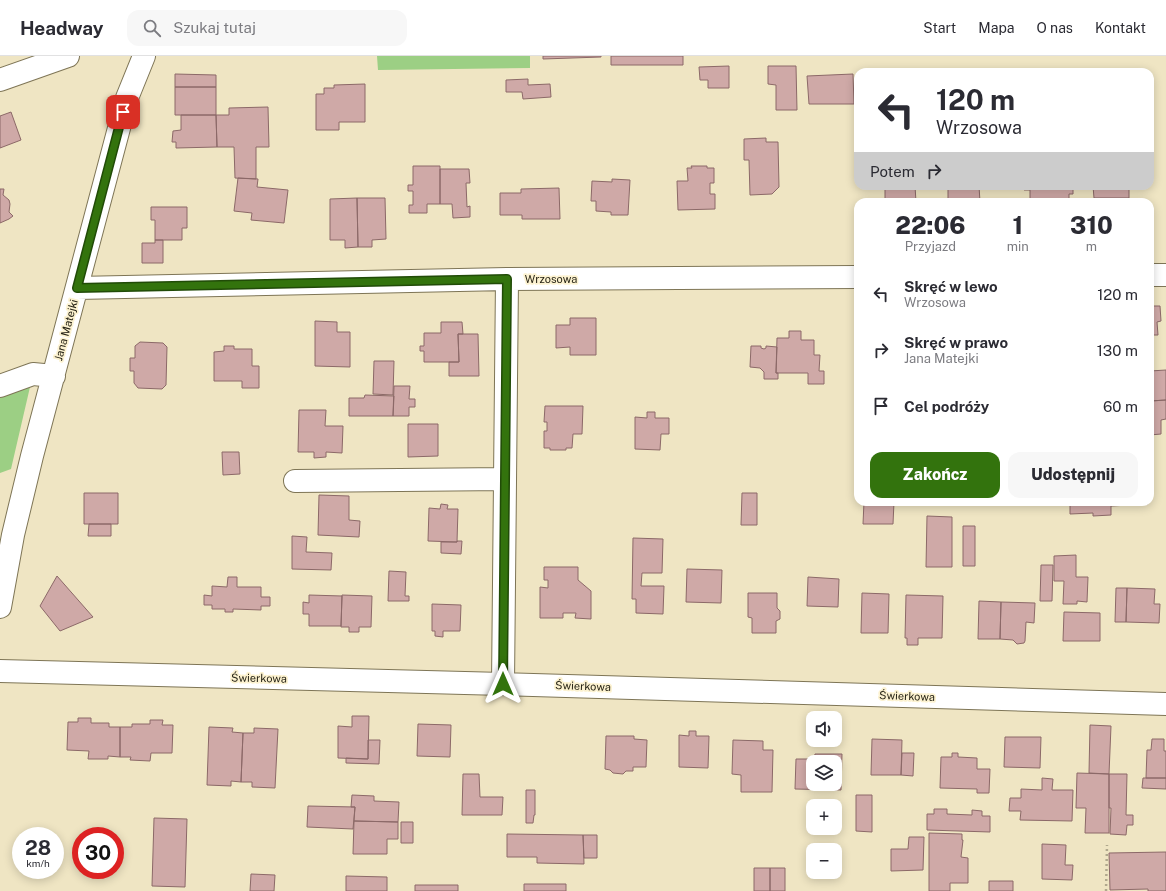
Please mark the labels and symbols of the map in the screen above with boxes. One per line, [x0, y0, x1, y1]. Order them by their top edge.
pin [106, 95, 140, 129]
street label: Wrzosowa [525, 273, 577, 285]
street label: Jana Matejki [52, 298, 80, 362]
position arrow [482, 663, 524, 705]
street label: Świerkowa [231, 671, 287, 684]
street label: Świerkowa [555, 678, 611, 693]
street label: Świerkowa [879, 688, 935, 703]
speed limit sign: 30 [72, 827, 124, 879]

